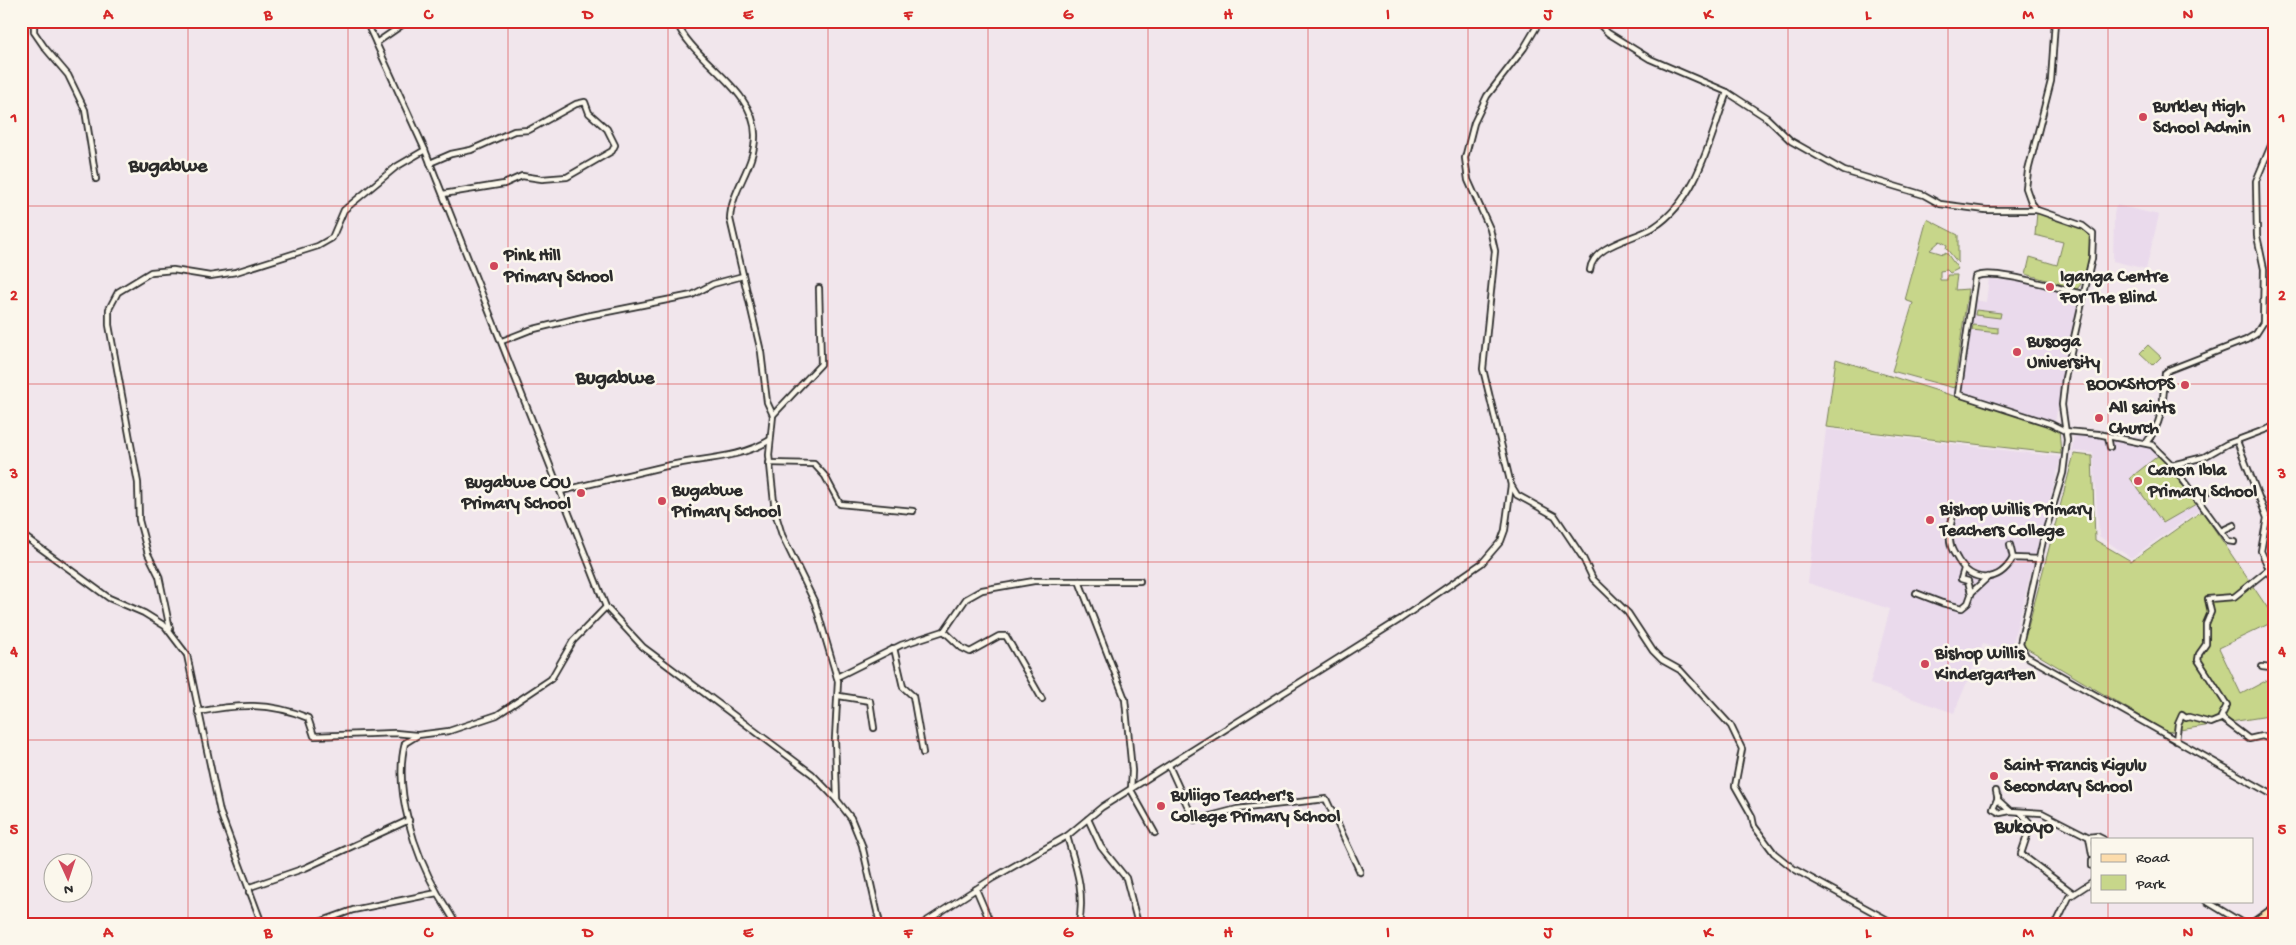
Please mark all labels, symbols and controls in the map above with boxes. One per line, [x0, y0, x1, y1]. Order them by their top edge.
text: A [102, 7, 114, 26]
text: B [263, 7, 273, 26]
text: C [423, 7, 434, 26]
text: D [581, 7, 594, 26]
text: E [743, 7, 754, 26]
text: F [903, 7, 914, 26]
text: G [1063, 7, 1074, 26]
text: H [1223, 7, 1233, 26]
text: I [1386, 7, 1390, 26]
text: J [1543, 7, 1554, 26]
text: K [1703, 7, 1715, 26]
text: L [1865, 7, 1872, 26]
text: M [2022, 7, 2034, 26]
text: N [2183, 7, 2194, 26]
place label: Burkley High School Admin [2152, 97, 2251, 139]
text: 1 [10, 110, 17, 129]
text: 1 [2278, 110, 2285, 129]
marker: Burkley High School Admin [2137, 111, 2149, 123]
district label: Bugabwe [128, 156, 208, 179]
place label: Pink Hill Primary School [503, 246, 613, 288]
marker: Pink Hill Primary School [488, 260, 500, 272]
place label: Iganga Centre For The Blind [2059, 267, 2169, 309]
marker: Iganga Centre For The Blind [2044, 281, 2056, 293]
text: 2 [10, 288, 18, 307]
text: 2 [2278, 288, 2286, 307]
place label: Busoga University [2026, 332, 2100, 374]
marker: Busoga University [2011, 346, 2023, 358]
district label: Bugabwe [575, 368, 655, 391]
place label: BOOKSHOPS [2085, 375, 2176, 396]
marker: BOOKSHOPS [2179, 379, 2191, 391]
place label: All saints Church [2108, 398, 2176, 440]
marker: All saints Church [2093, 412, 2105, 424]
place label: Canon Ibla Primary School [2147, 461, 2257, 503]
text: 3 [9, 466, 18, 485]
text: 3 [2277, 466, 2286, 485]
place label: Bugabwe COU Primary School [461, 473, 572, 515]
marker: Canon Ibla Primary School [2132, 475, 2144, 487]
place label: Bugabwe Primary School [671, 481, 781, 523]
marker: Bugabwe COU Primary School [575, 487, 587, 499]
marker: Bugabwe Primary School [656, 495, 668, 507]
place label: Bishop Willis Primary Teachers College [1938, 500, 2092, 542]
marker: Bishop Willis Primary Teachers College [1924, 514, 1936, 526]
text: 4 [9, 644, 18, 663]
place label: Bishop Willis Kindergarten [1934, 644, 2036, 686]
text: 4 [2277, 644, 2286, 663]
marker: Bishop Willis Kindergarten [1919, 658, 1931, 670]
place label: Saint Francis Kigulu Secondary School [2004, 756, 2147, 798]
marker: Saint Francis Kigulu Secondary School [1988, 770, 2000, 782]
place label: Buliigo Teacher's College Primary School [1170, 786, 1340, 828]
marker: Buliigo Teacher's College Primary School [1155, 800, 1167, 812]
district label: Bukoyo [1993, 817, 2054, 840]
text: 5 [10, 822, 19, 841]
text: 5 [2278, 822, 2287, 841]
legend [2091, 838, 2254, 902]
text: Road [2136, 850, 2170, 868]
north arrow [42, 852, 92, 902]
text: Park [2135, 876, 2166, 894]
text: N [64, 880, 74, 897]
text: A [102, 925, 114, 944]
text: B [263, 925, 273, 944]
text: C [423, 925, 434, 944]
text: D [581, 925, 594, 944]
text: E [743, 925, 754, 944]
text: F [903, 925, 914, 944]
text: G [1063, 925, 1074, 944]
text: H [1223, 925, 1233, 944]
text: I [1386, 925, 1390, 944]
text: J [1543, 925, 1554, 944]
text: K [1703, 925, 1715, 944]
text: L [1865, 925, 1872, 944]
text: M [2022, 925, 2034, 944]
text: N [2183, 925, 2194, 944]

